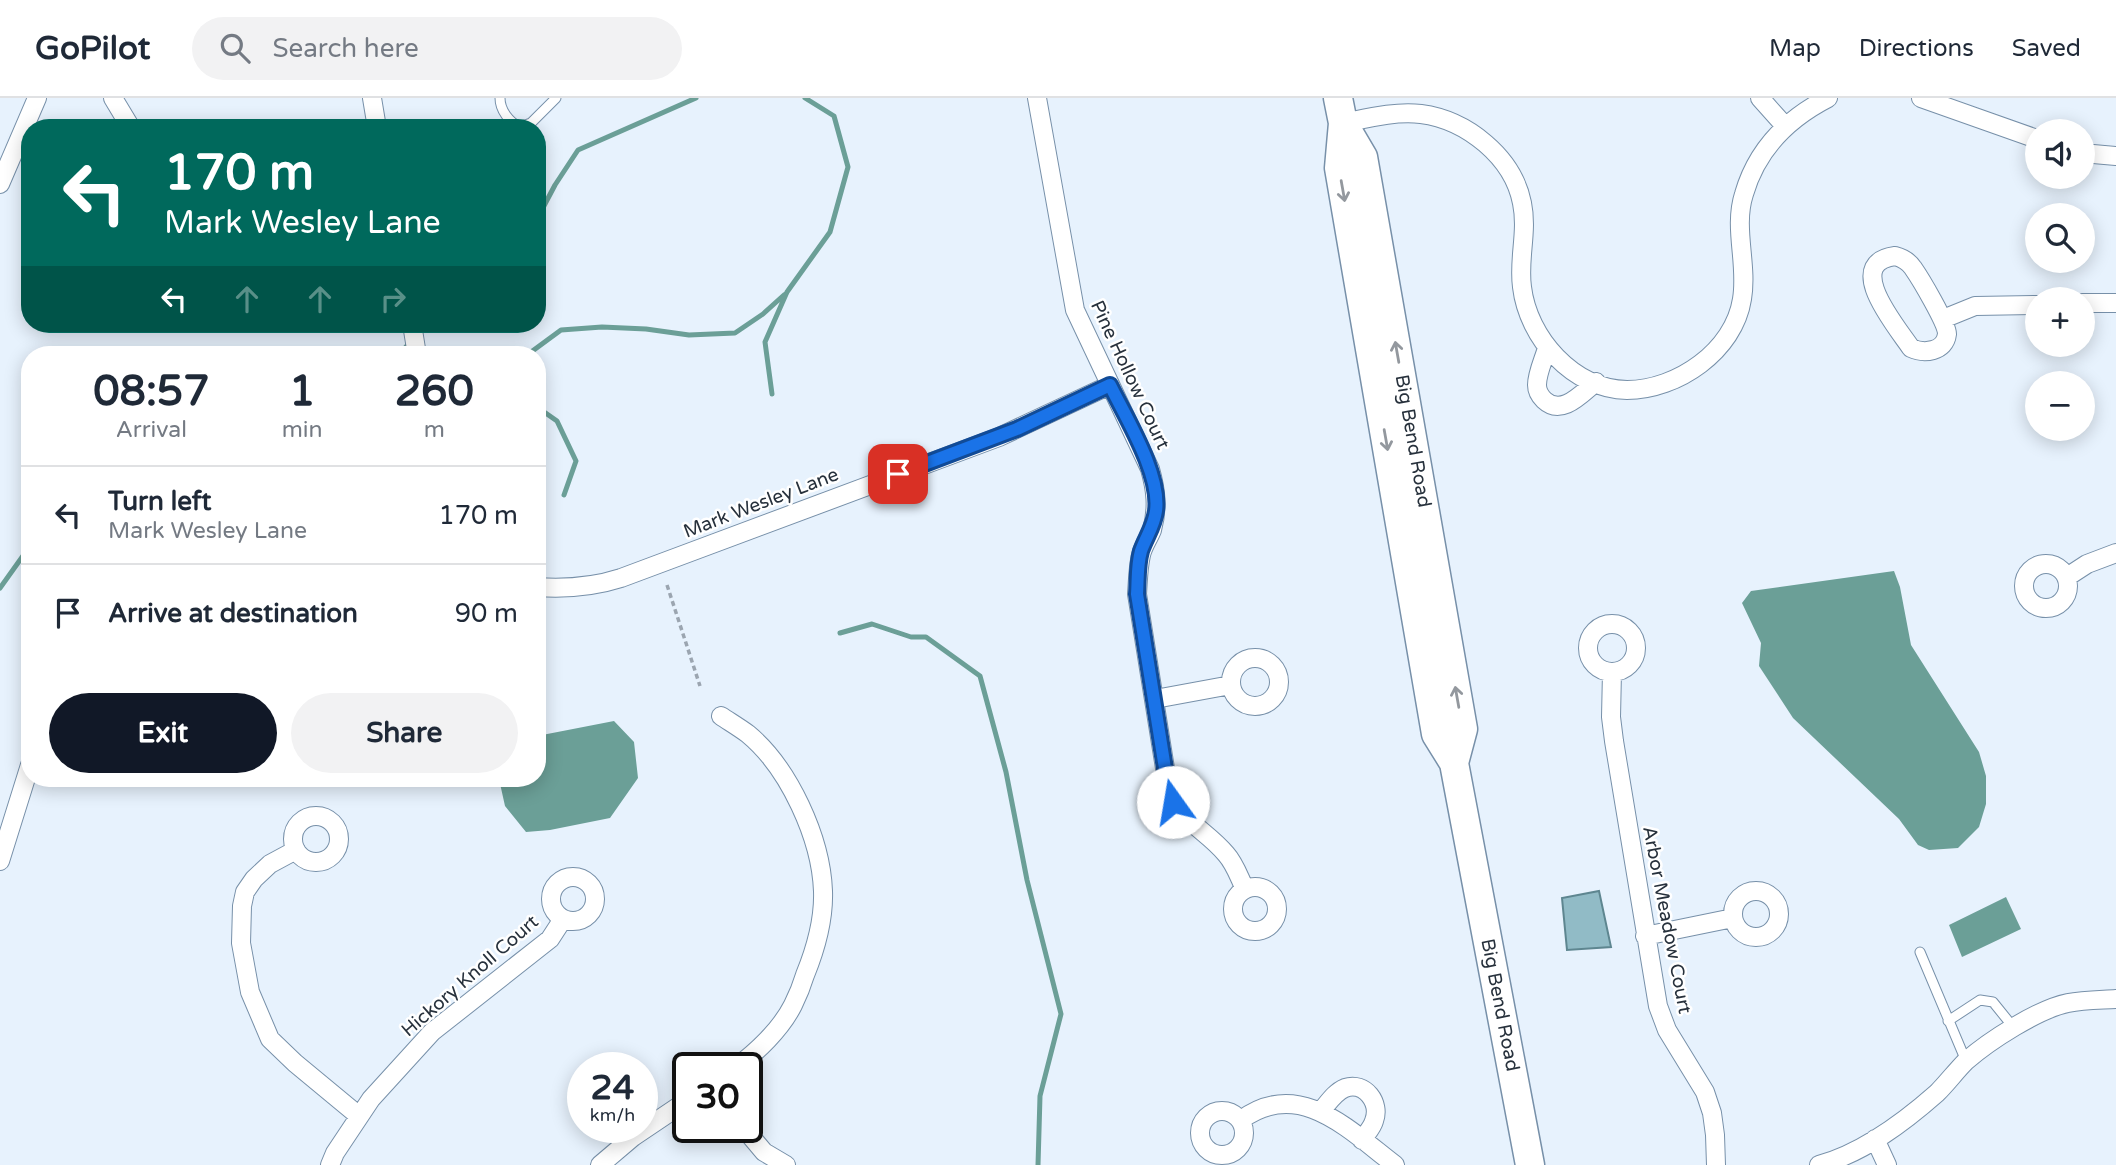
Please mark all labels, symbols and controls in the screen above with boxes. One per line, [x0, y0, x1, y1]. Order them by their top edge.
search box [192, 17, 682, 80]
text: GoPilot [35, 29, 150, 68]
icon: search [216, 29, 254, 67]
text: Search here [272, 33, 419, 64]
text: Map [1769, 34, 1821, 63]
text: Directions [1859, 34, 1974, 63]
text: Saved [2012, 34, 2081, 63]
map controls [2025, 119, 2095, 441]
button: sound [2025, 119, 2095, 189]
text: 170 m [164, 144, 314, 203]
icon: left [49, 147, 140, 238]
one-way arrow [1337, 179, 1350, 202]
button: search [2025, 203, 2095, 273]
text: Mark Wesley Lane [164, 204, 441, 242]
icon: left [155, 280, 193, 318]
icon: ahead [228, 280, 266, 318]
icon: ahead [301, 280, 339, 318]
icon: right [374, 280, 412, 318]
button: + [2025, 287, 2095, 357]
street label: Pine Hollow Court [1086, 297, 1174, 453]
one-way arrow [1390, 341, 1403, 364]
text: 08:57 [93, 366, 210, 417]
text: 1 [289, 366, 315, 417]
text: 260 [395, 366, 474, 417]
button: − [2025, 371, 2095, 441]
street label: Big Bend Road [1390, 373, 1436, 509]
text: Arrival [116, 416, 187, 444]
text: min [282, 416, 323, 444]
text: m [424, 416, 445, 444]
one-way arrow [1380, 428, 1393, 451]
pin [868, 444, 928, 504]
icon: arrive [879, 455, 917, 493]
street label: Mark Wesley Lane [680, 463, 842, 543]
text: Turn left [108, 486, 211, 517]
icon: left [49, 496, 87, 534]
text: 170 m [438, 500, 518, 531]
text: Mark Wesley Lane [108, 517, 307, 545]
icon: arrive [49, 594, 87, 632]
text: Arrive at destination [108, 598, 358, 629]
text: 90 m [455, 598, 518, 629]
one-way arrow [1450, 686, 1463, 709]
button: Exit [49, 693, 277, 773]
button: Share [291, 693, 518, 773]
position arrow [1136, 765, 1210, 839]
street label: Arbor Meadow Court [1638, 824, 1696, 1016]
street label: Hickory Knoll Court [397, 911, 543, 1041]
street label: Big Bend Road [1476, 937, 1524, 1073]
speed limit sign: 30 [672, 1052, 763, 1143]
text: 24 [591, 1067, 634, 1109]
text: km/h [590, 1104, 635, 1126]

